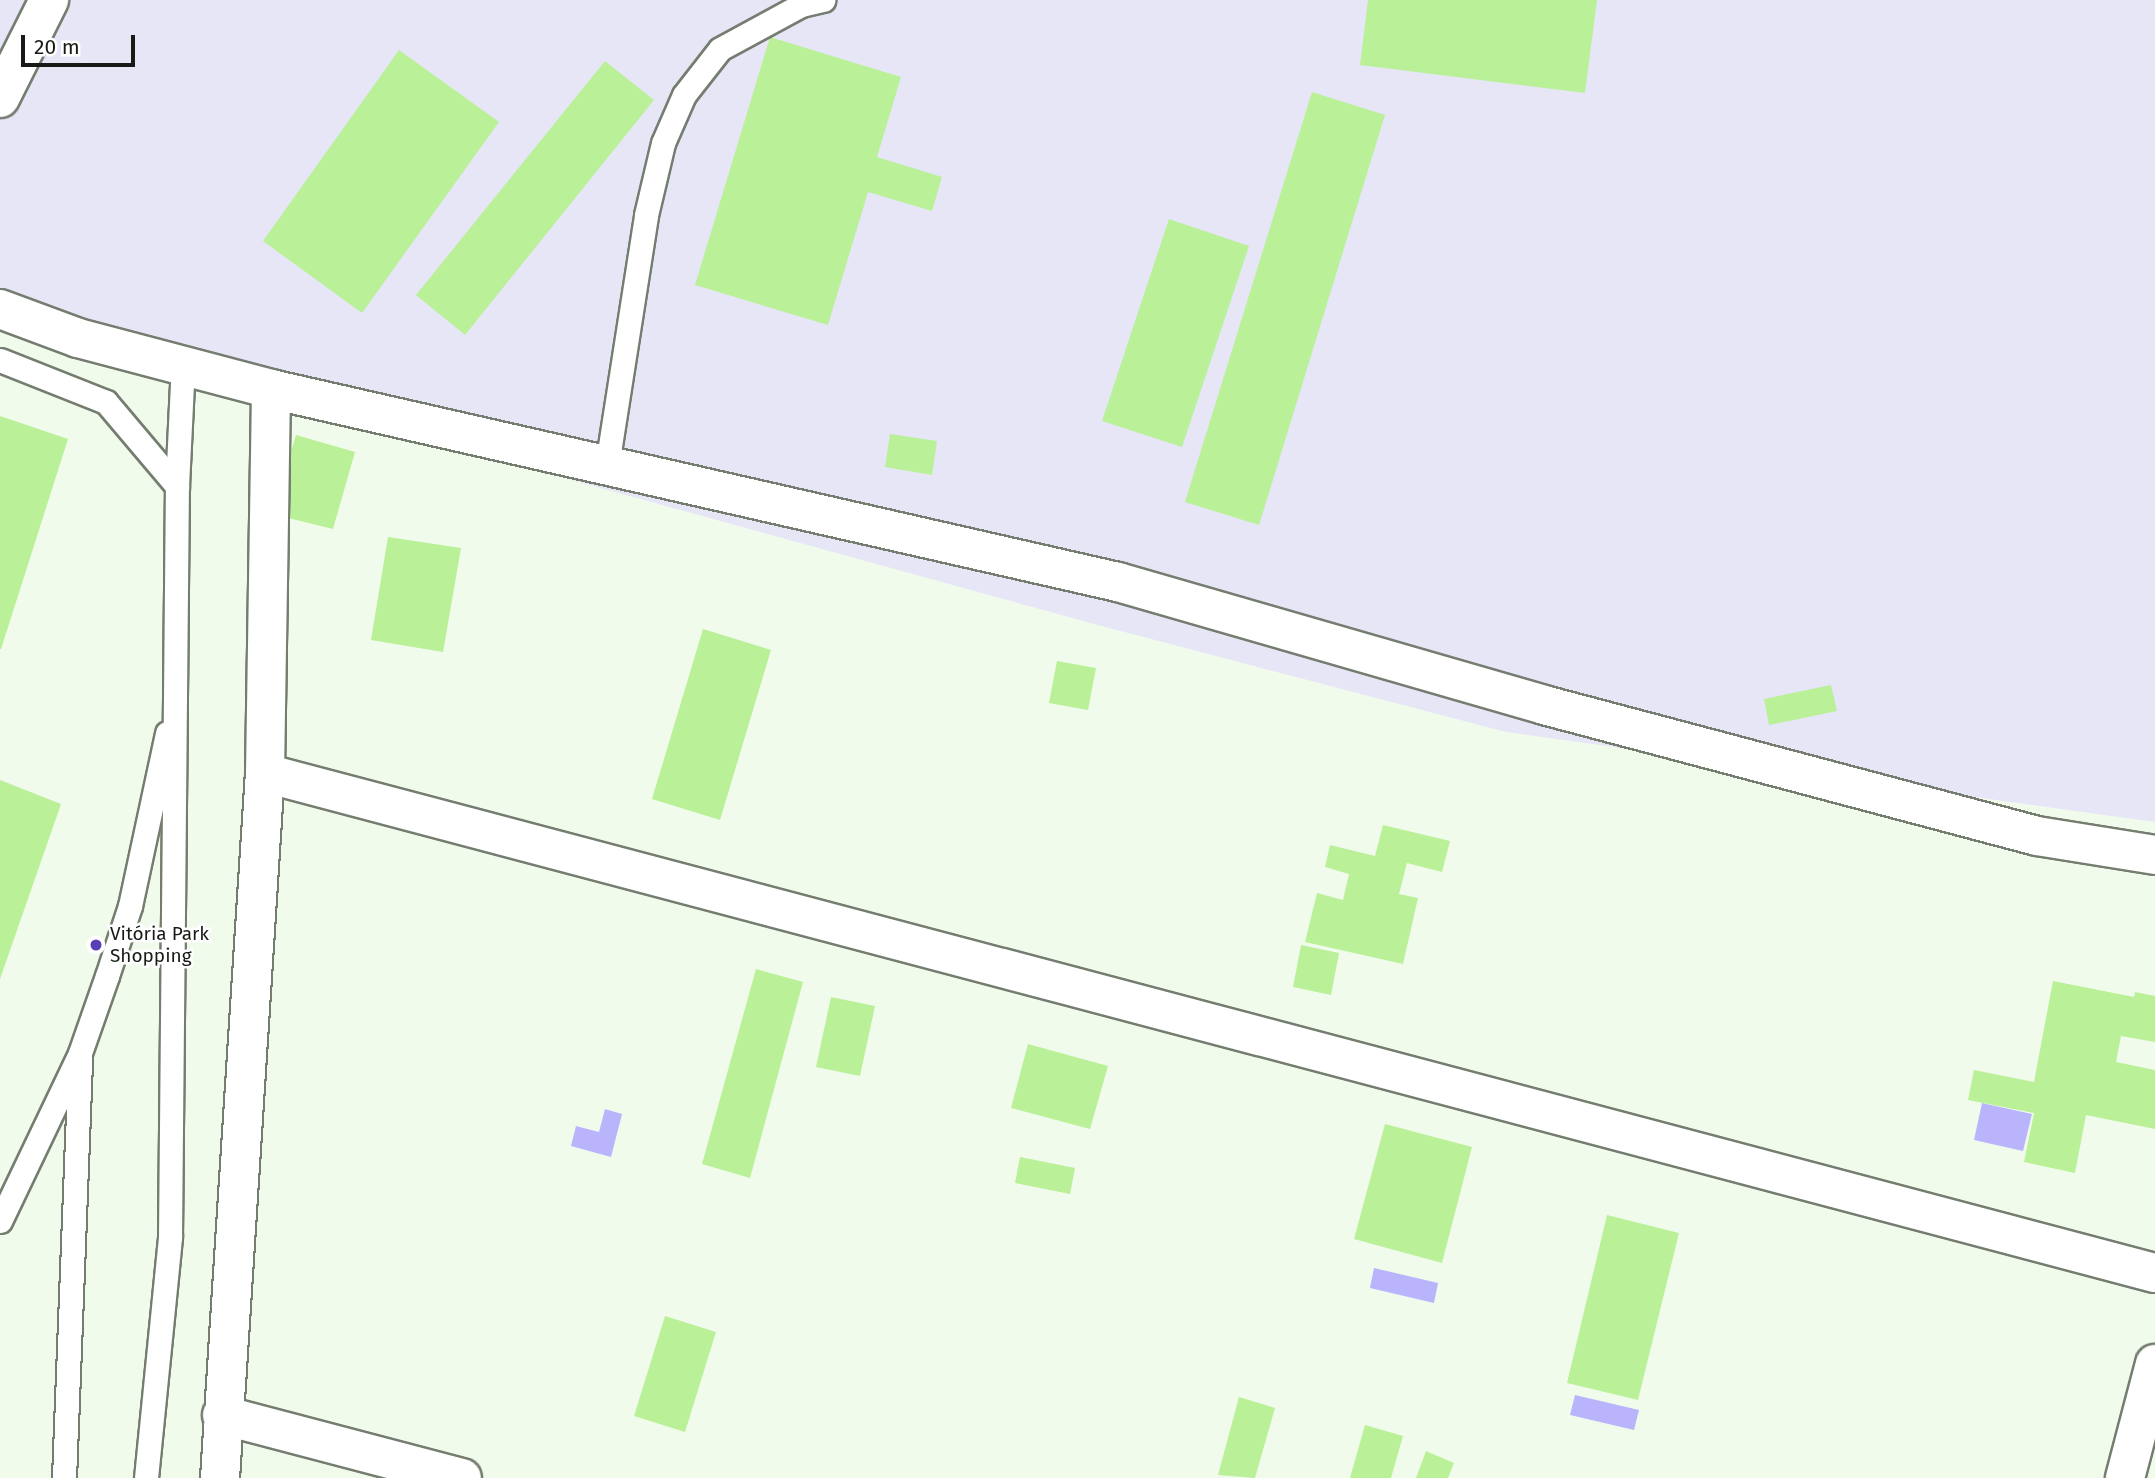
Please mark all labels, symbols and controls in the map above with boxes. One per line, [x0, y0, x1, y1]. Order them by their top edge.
scale bar [24, 21, 138, 65]
text: 20 m [34, 34, 80, 60]
place label: Vitória Park Shopping [110, 923, 209, 967]
marker: Vitória Park Shopping [88, 937, 104, 953]

